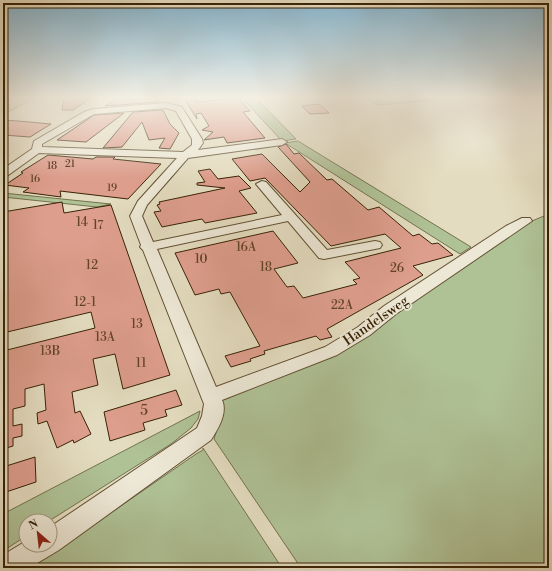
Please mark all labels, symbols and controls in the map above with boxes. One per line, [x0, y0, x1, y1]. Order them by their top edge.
house number: 21 [65, 158, 76, 170]
house number: 18 [47, 160, 57, 172]
house number: 16 [30, 173, 40, 185]
house number: 19 [107, 182, 117, 194]
house number: 14 [76, 215, 88, 230]
house number: 17 [93, 218, 103, 233]
house number: 16A [236, 240, 257, 255]
house number: 10 [195, 252, 207, 267]
house number: 12 [86, 258, 98, 273]
house number: 18 [260, 260, 272, 275]
house number: 26 [390, 261, 404, 276]
street label: Handelsweg [340, 291, 413, 350]
house number: 12-1 [74, 295, 97, 310]
house number: 22A [331, 298, 354, 313]
house number: 13 [131, 317, 143, 332]
house number: 13A [95, 330, 116, 345]
house number: 13B [40, 344, 60, 359]
house number: 11 [136, 356, 147, 371]
house number: 5 [140, 402, 148, 420]
north arrow [18, 513, 58, 553]
text: N [27, 517, 41, 533]

